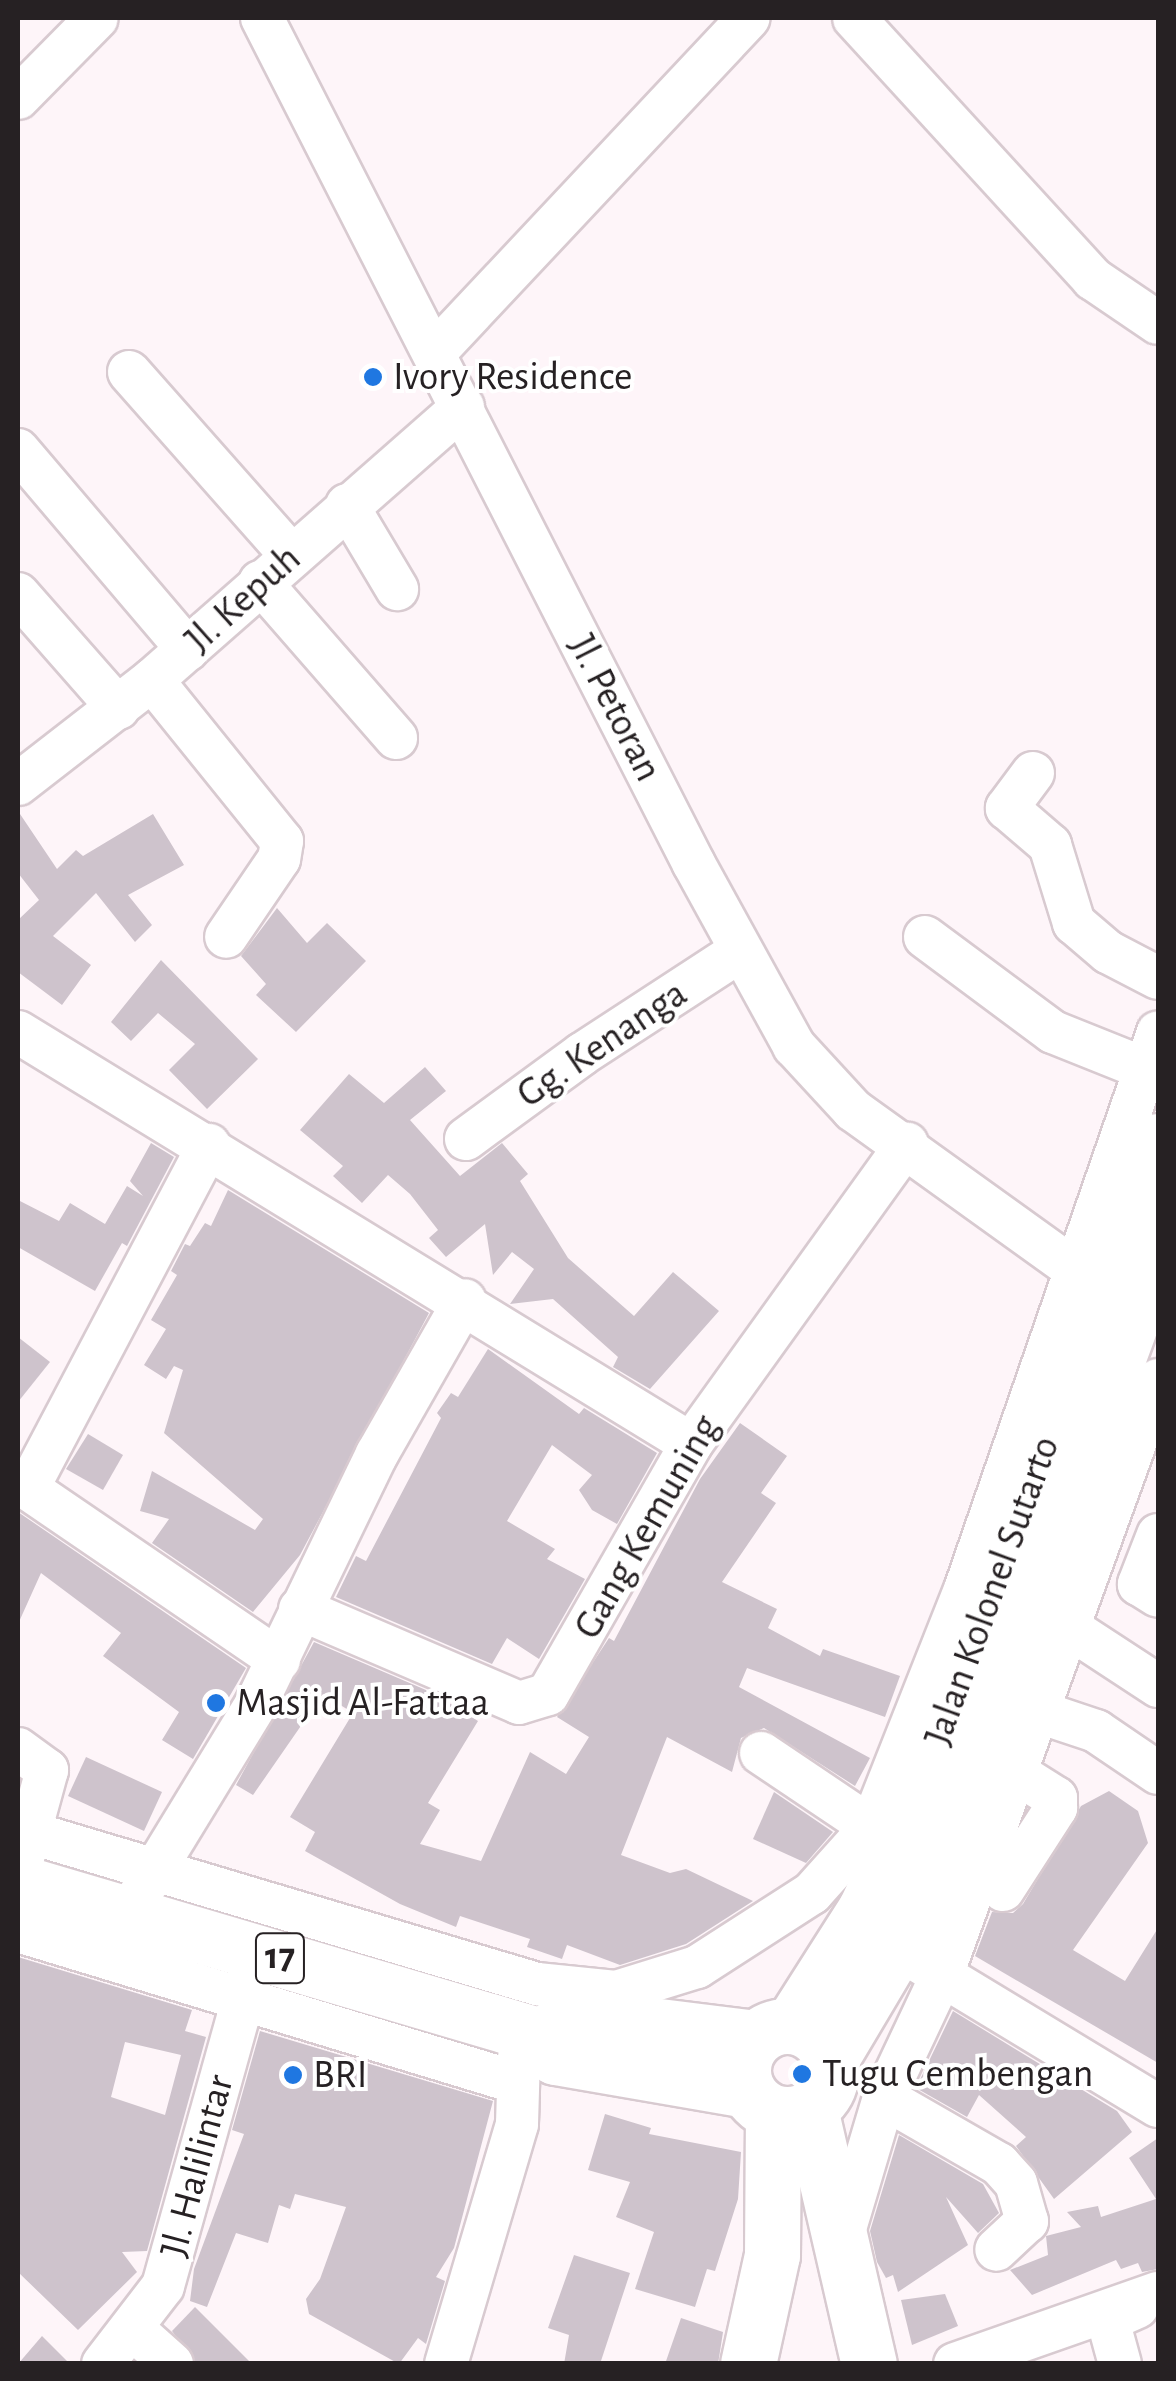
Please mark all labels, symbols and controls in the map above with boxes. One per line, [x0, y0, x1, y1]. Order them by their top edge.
place label: Ivory Residence [393, 353, 632, 401]
marker: Ivory Residence [362, 366, 384, 388]
street label: Jl. Kepuh [175, 535, 311, 663]
street label: Jl. Petoran [558, 627, 672, 789]
street label: Gg. Kenanga [508, 970, 696, 1118]
street label: Gang Kemuning [564, 1407, 730, 1647]
street label: Jalan Kolonel Sutarto [914, 1430, 1070, 1752]
place label: Masjid Al-Fattaa [236, 1679, 489, 1727]
marker: Masjid Al-Fattaa [205, 1692, 227, 1714]
road number: 17 [252, 1925, 308, 1991]
place label: Tugu Cembengan [822, 2050, 1093, 2098]
place label: BRI [313, 2051, 367, 2099]
marker: Tugu Cembengan [791, 2063, 813, 2085]
marker: BRI [282, 2064, 304, 2086]
street label: Jl. Halilintar [150, 2070, 244, 2262]

